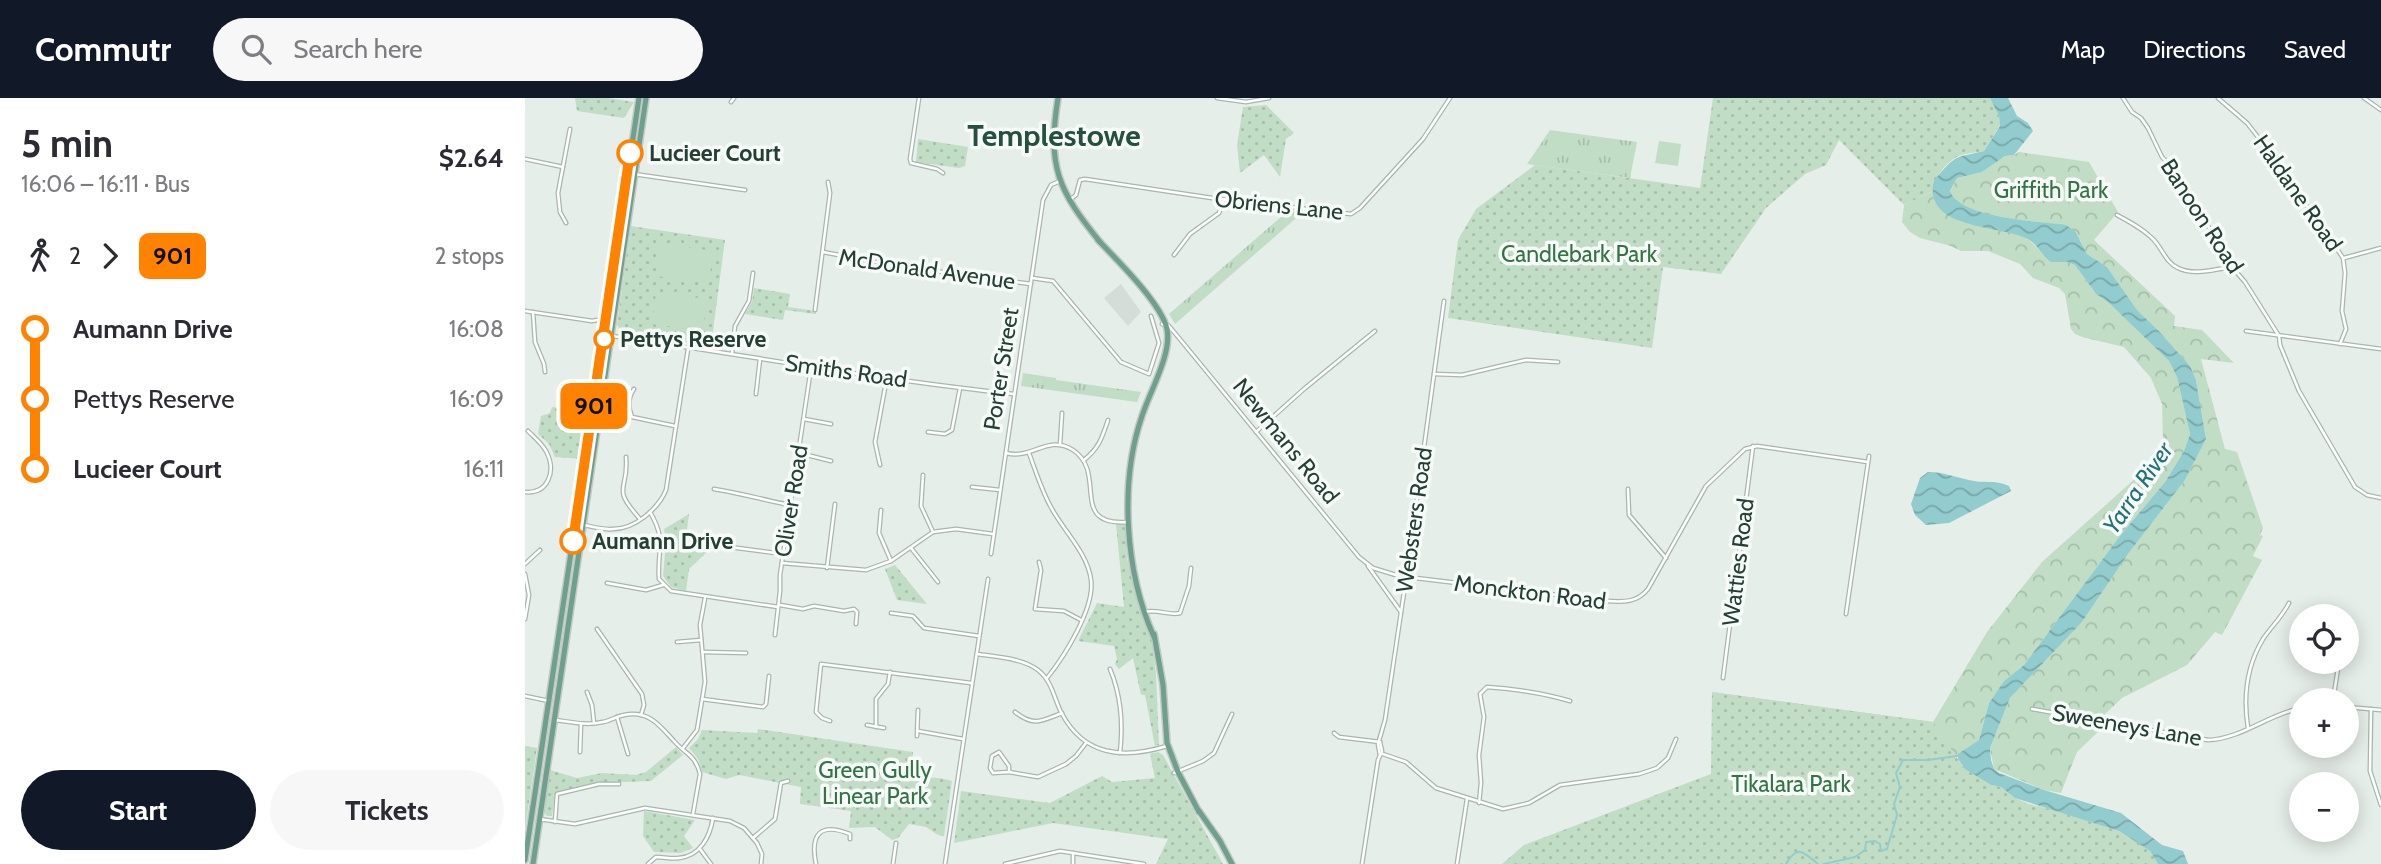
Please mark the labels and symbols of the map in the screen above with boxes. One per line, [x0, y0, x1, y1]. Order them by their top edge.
district label: Templestowe [967, 117, 1141, 154]
street label: Haldane Road [2248, 129, 2348, 257]
place label: Lucieer Court [649, 139, 781, 167]
marker: Lucieer Court [617, 140, 643, 166]
street label: Banoon Road [2155, 154, 2249, 278]
park label: Griffith Park [1994, 176, 2109, 204]
street label: Obriens Lane [1213, 184, 1345, 226]
park label: Candlebark Park [1501, 240, 1658, 268]
street label: McDonald Avenue [837, 243, 1017, 295]
street label: Porter Street [977, 305, 1025, 432]
place label: Pettys Reserve [620, 325, 766, 353]
marker: Pettys Reserve [594, 329, 614, 349]
street label: Smiths Road [783, 349, 909, 393]
street label: Newmans Road [1227, 373, 1345, 509]
line badge: 901 [554, 383, 634, 429]
water label: Yarra River [2096, 435, 2180, 539]
street label: Oliver Road [768, 443, 814, 559]
street label: Websters Road [1390, 446, 1438, 594]
street label: Watties Road [1716, 497, 1760, 627]
place label: Aumann Drive [592, 527, 733, 555]
marker: Aumann Drive [560, 528, 586, 554]
street label: Monckton Road [1452, 569, 1608, 615]
street label: Sweeneys Lane [2050, 698, 2204, 752]
park label: Green Gully Linear Park [818, 756, 932, 810]
park label: Tikalara Park [1731, 770, 1851, 798]

